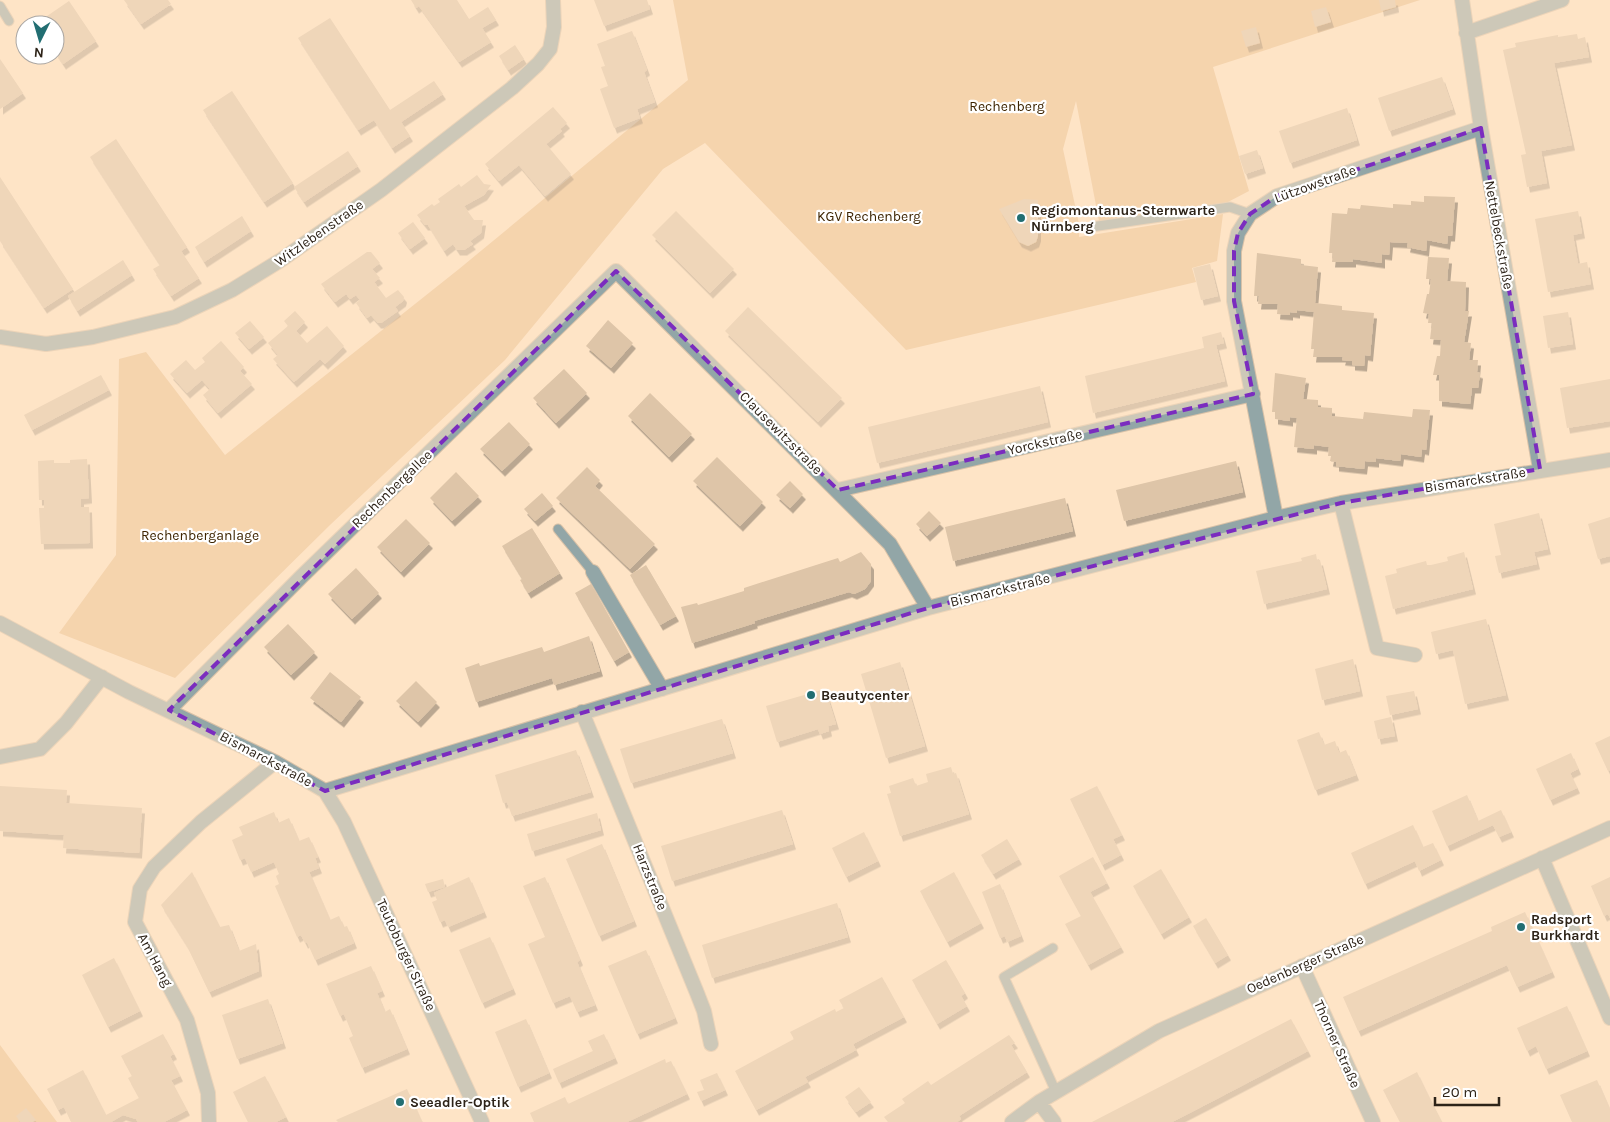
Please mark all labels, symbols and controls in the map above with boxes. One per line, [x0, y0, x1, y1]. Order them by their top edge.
north arrow [15, 15, 65, 65]
text: N [33, 44, 45, 61]
park label: Rechenberg [969, 98, 1045, 115]
street label: Lützowstraße [1272, 161, 1358, 207]
street label: Nettelbeckstraße [1481, 179, 1517, 291]
street label: Witzlebenstraße [271, 196, 367, 270]
place label: Regiomontanus-Sternwarte Nürnberg [1031, 202, 1215, 235]
park label: KGV Rechenberg [817, 208, 921, 225]
marker: Regiomontanus-Sternwarte Nürnberg [1015, 212, 1027, 224]
street label: Clausewitzstraße [736, 388, 826, 478]
street label: Yorckstraße [1006, 425, 1084, 459]
street label: Rechenbergallee [348, 446, 436, 532]
street label: Bismarckstraße [1423, 464, 1527, 496]
park label: Rechenberganlage [141, 527, 259, 544]
street label: Bismarckstraße [948, 569, 1052, 611]
place label: Beautycenter [821, 687, 910, 704]
marker: Beautycenter [805, 689, 817, 701]
street label: Bismarckstraße [217, 727, 315, 791]
street label: Harzstraße [629, 841, 671, 913]
street label: Teutoburger Straße [373, 896, 439, 1014]
place label: Radsport Burkhardt [1531, 911, 1600, 944]
marker: Radsport Burkhardt [1515, 921, 1527, 933]
street label: Am Hang [134, 930, 176, 990]
street label: Oedenberger Straße [1244, 931, 1366, 997]
street label: Thorner Straße [1310, 997, 1364, 1091]
scale bar [1435, 1074, 1499, 1106]
text: 20 m [1442, 1083, 1477, 1101]
place label: Seeadler-Optik [410, 1094, 510, 1111]
marker: Seeadler-Optik [394, 1096, 406, 1108]

